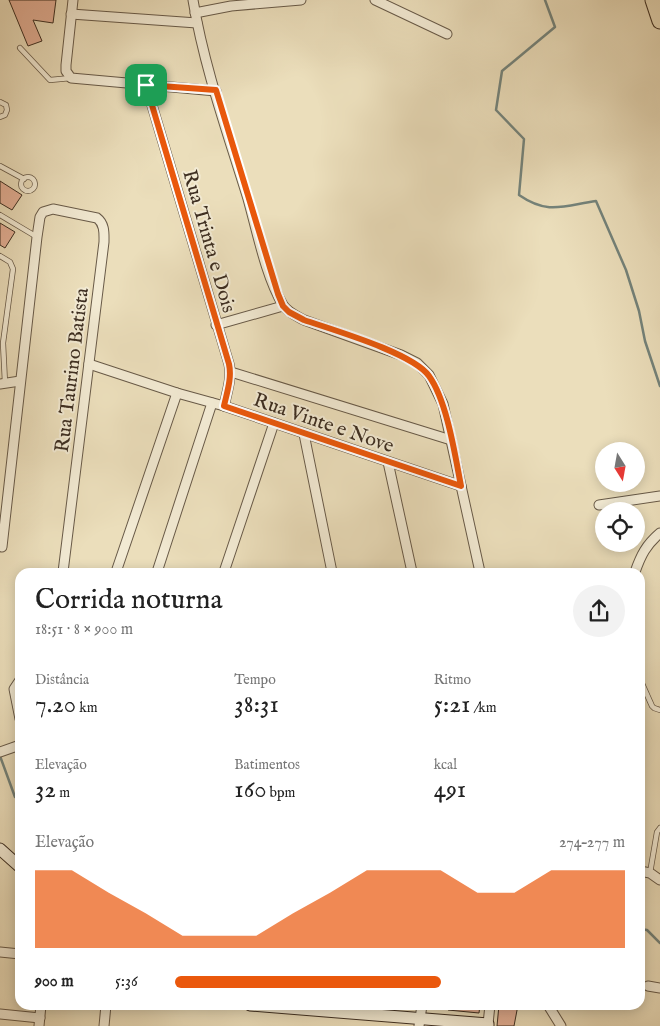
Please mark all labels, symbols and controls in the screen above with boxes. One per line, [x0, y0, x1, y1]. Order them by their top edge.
pin [125, 64, 167, 106]
icon: arrive [132, 71, 160, 99]
street label: Rua Trinta e Dois [176, 167, 241, 316]
street label: Rua Taurino Batista [50, 286, 95, 454]
street label: Rua Vinte e Nove [250, 388, 397, 459]
north arrow [595, 442, 645, 492]
map controls [595, 442, 645, 552]
button: locate [595, 502, 645, 552]
text: Corrida noturna [35, 583, 223, 618]
button: share [573, 585, 625, 637]
text: 18:51 · 8 × 900 m [35, 620, 133, 640]
text: Distância [35, 671, 89, 689]
text: Tempo [234, 671, 276, 689]
text: Ritmo [434, 671, 471, 689]
text: 7.20 [35, 689, 76, 721]
text: 38:31 [234, 689, 279, 721]
text: 5:21 [434, 689, 470, 721]
text: km [76, 699, 97, 717]
text: /km [470, 699, 497, 717]
text: Elevação [35, 756, 87, 774]
text: Batimentos [234, 756, 300, 774]
text: kcal [434, 756, 457, 774]
text: 32 [35, 774, 56, 806]
text: 160 [234, 774, 266, 806]
text: 491 [434, 774, 466, 806]
text: m [56, 784, 70, 802]
text: bpm [266, 784, 295, 802]
text: Elevação [35, 833, 94, 853]
text: 274–277 m [559, 833, 625, 853]
text: 900 m [35, 972, 74, 992]
text: 5:36 [115, 972, 138, 992]

